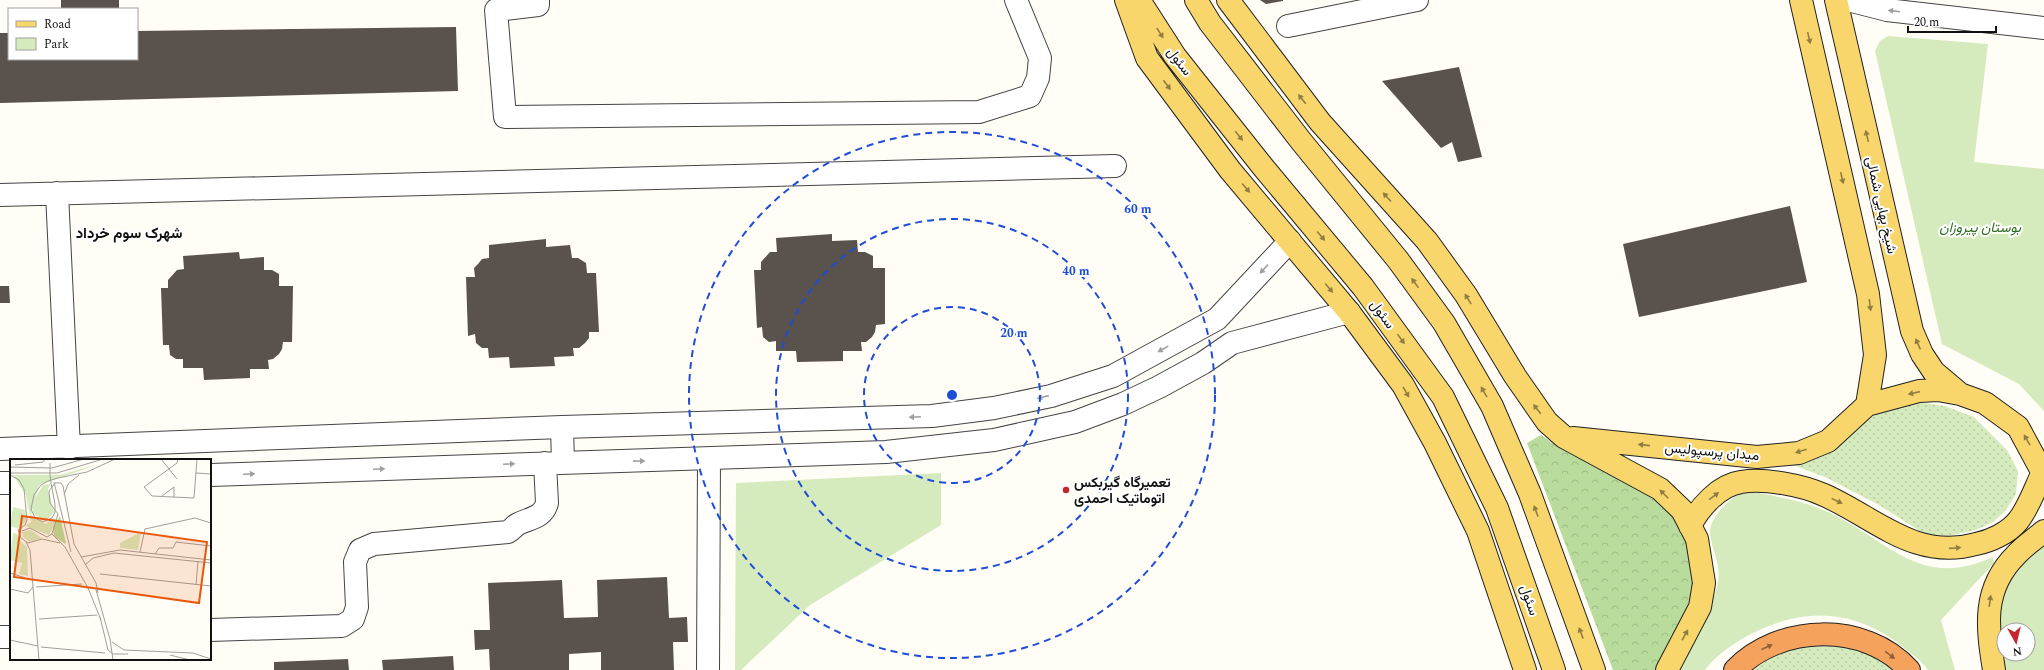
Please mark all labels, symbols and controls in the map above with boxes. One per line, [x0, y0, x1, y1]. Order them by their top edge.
legend [8, 8, 138, 60]
one-way arrow [1888, 8, 1900, 15]
scale bar [1908, 8, 1996, 34]
text: 20 m [1914, 13, 1939, 32]
text: Road [44, 15, 71, 34]
one-way arrow [1156, 28, 1164, 38]
one-way arrow [1807, 32, 1813, 44]
text: Park [44, 35, 69, 54]
street label: سئول [1162, 43, 1197, 80]
one-way arrow [1162, 79, 1171, 90]
one-way arrow [1299, 94, 1307, 104]
one-way arrow [1863, 130, 1869, 143]
one-way arrow [1234, 131, 1243, 142]
street label: شیخ بهایی شمالی [1860, 154, 1903, 256]
one-way arrow [1839, 172, 1845, 185]
one-way arrow [1241, 183, 1250, 193]
one-way arrow [1383, 192, 1392, 202]
text: 60 m [1124, 200, 1152, 219]
park label: بوستان پیروزان [1939, 217, 2022, 238]
district label: شهرک سوم خرداد [76, 222, 182, 245]
one-way arrow [1317, 231, 1326, 242]
text: 40 m [1062, 262, 1090, 281]
one-way arrow [1259, 264, 1268, 274]
one-way arrow [1411, 277, 1419, 288]
one-way arrow [1325, 282, 1334, 293]
one-way arrow [1465, 293, 1472, 305]
street label: سئول [1365, 295, 1400, 333]
one-way arrow [1867, 299, 1873, 311]
text: 20 m [1000, 324, 1028, 343]
one-way arrow [1397, 334, 1405, 344]
one-way arrow [1914, 338, 1921, 350]
one-way arrow [1157, 345, 1169, 352]
one-way arrow [1403, 386, 1410, 398]
one-way arrow [1480, 387, 1487, 398]
centre of rings [945, 388, 959, 402]
one-way arrow [1907, 390, 1920, 396]
one-way arrow [1037, 395, 1049, 401]
one-way arrow [1533, 403, 1542, 414]
one-way arrow [909, 413, 921, 420]
one-way arrow [2023, 434, 2030, 446]
street label: میدان پرسپولیس [1664, 437, 1760, 466]
one-way arrow [1638, 442, 1650, 449]
one-way arrow [1795, 448, 1807, 454]
one-way arrow [633, 458, 646, 464]
inset map [10, 459, 211, 660]
one-way arrow [503, 461, 515, 468]
one-way arrow [373, 466, 386, 472]
one-way arrow [243, 471, 256, 477]
place label: تعمیرگاه گیربکس اتوماتیک احمدی [1074, 472, 1171, 509]
marker: تعمیرگاه گیربکس اتوماتیک احمدی [1061, 485, 1071, 495]
one-way arrow [1659, 489, 1669, 499]
one-way arrow [1709, 492, 1719, 500]
one-way arrow [1831, 498, 1843, 504]
one-way arrow [1533, 505, 1539, 517]
one-way arrow [1949, 544, 1961, 551]
street label: سئول [1515, 582, 1545, 618]
one-way arrow [1987, 595, 1993, 607]
north arrow [1996, 622, 2036, 662]
one-way arrow [1577, 627, 1583, 639]
one-way arrow [1682, 630, 1688, 641]
text: N [2012, 642, 2023, 660]
one-way arrow [1761, 644, 1772, 650]
one-way arrow [1885, 650, 1895, 658]

